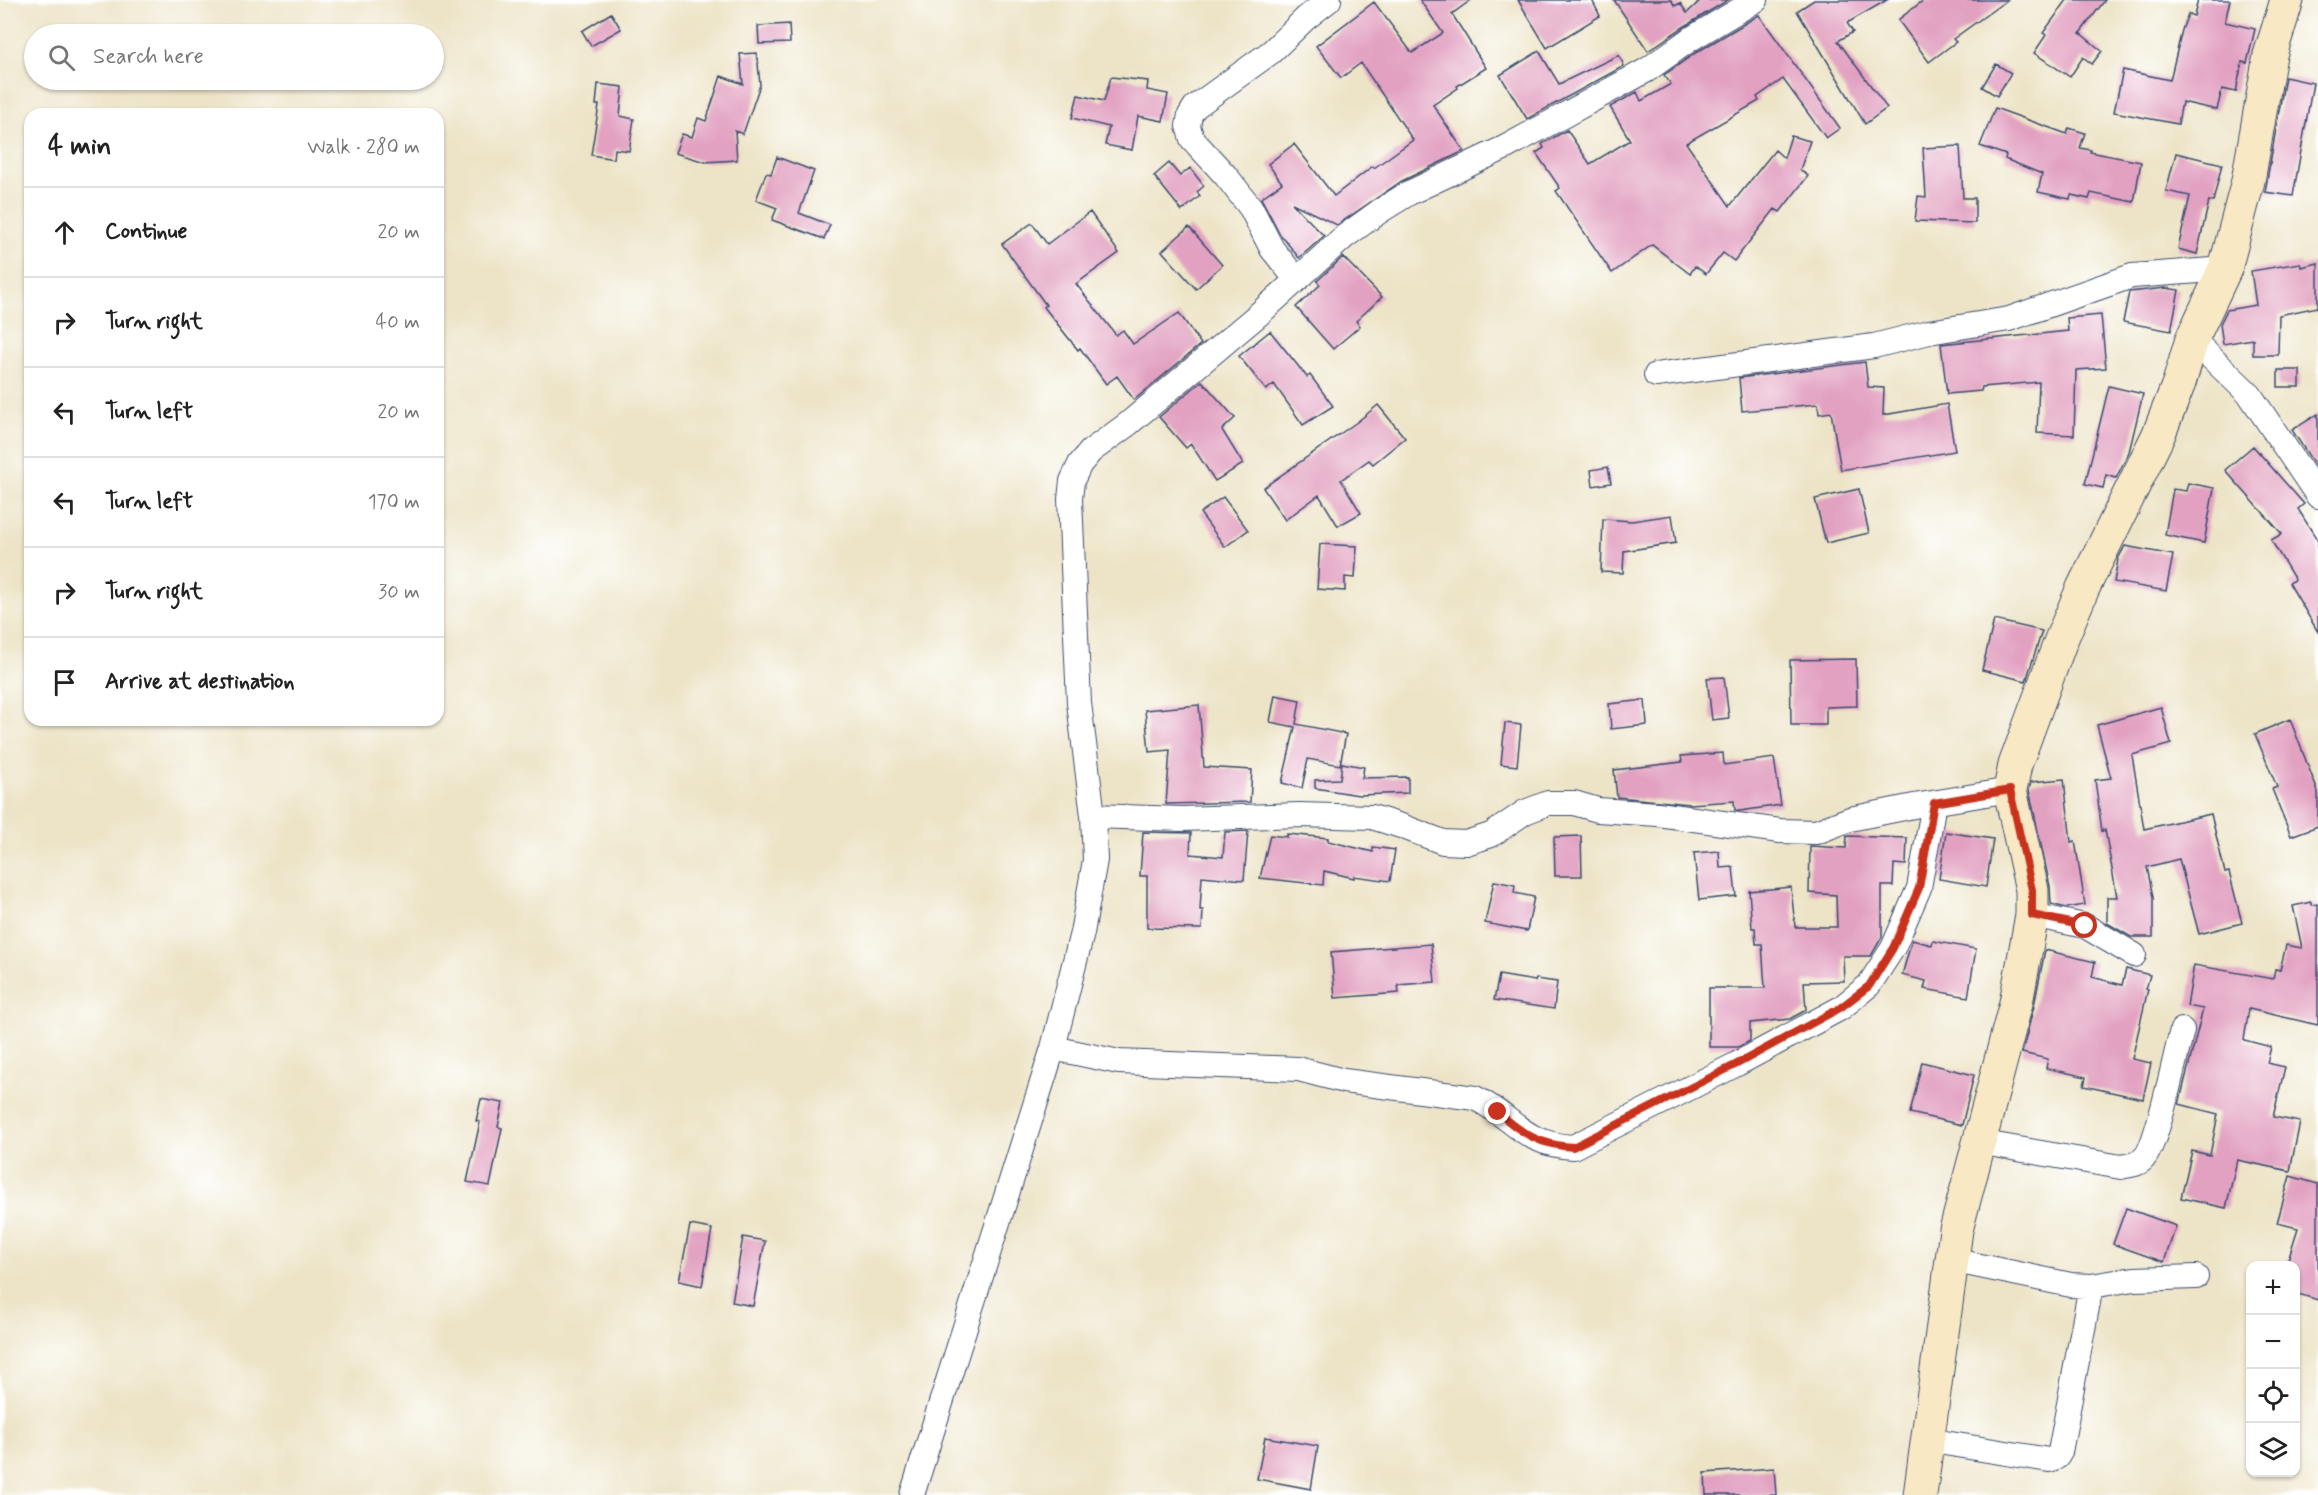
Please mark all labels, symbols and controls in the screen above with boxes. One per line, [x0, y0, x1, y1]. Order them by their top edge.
search box [24, 24, 444, 90]
icon: search [45, 41, 78, 74]
text: Search here [93, 43, 204, 71]
text: 4 min [48, 130, 111, 164]
text: Walk · 280 m [307, 134, 420, 161]
icon: ahead [48, 216, 81, 249]
text: Continue [105, 218, 187, 246]
text: 20 m [377, 219, 420, 246]
icon: right [48, 306, 81, 339]
text: Turn right [105, 308, 203, 336]
text: 40 m [376, 309, 420, 336]
icon: left [48, 396, 81, 429]
text: Turn left [105, 398, 193, 426]
text: 20 m [377, 399, 420, 426]
icon: left [48, 486, 81, 519]
text: Turn left [105, 488, 193, 516]
text: 170 m [368, 489, 420, 516]
icon: right [48, 576, 81, 609]
text: Turn right [105, 578, 203, 606]
text: 30 m [378, 579, 420, 606]
icon: arrive [48, 666, 81, 699]
text: Arrive at destination [105, 668, 295, 696]
route start [2071, 912, 2097, 938]
route end [1484, 1098, 1510, 1124]
map controls [2246, 1261, 2300, 1477]
button: + [2246, 1261, 2300, 1315]
button: − [2246, 1315, 2300, 1369]
button: locate [2246, 1369, 2300, 1423]
button: layers [2246, 1423, 2300, 1477]

